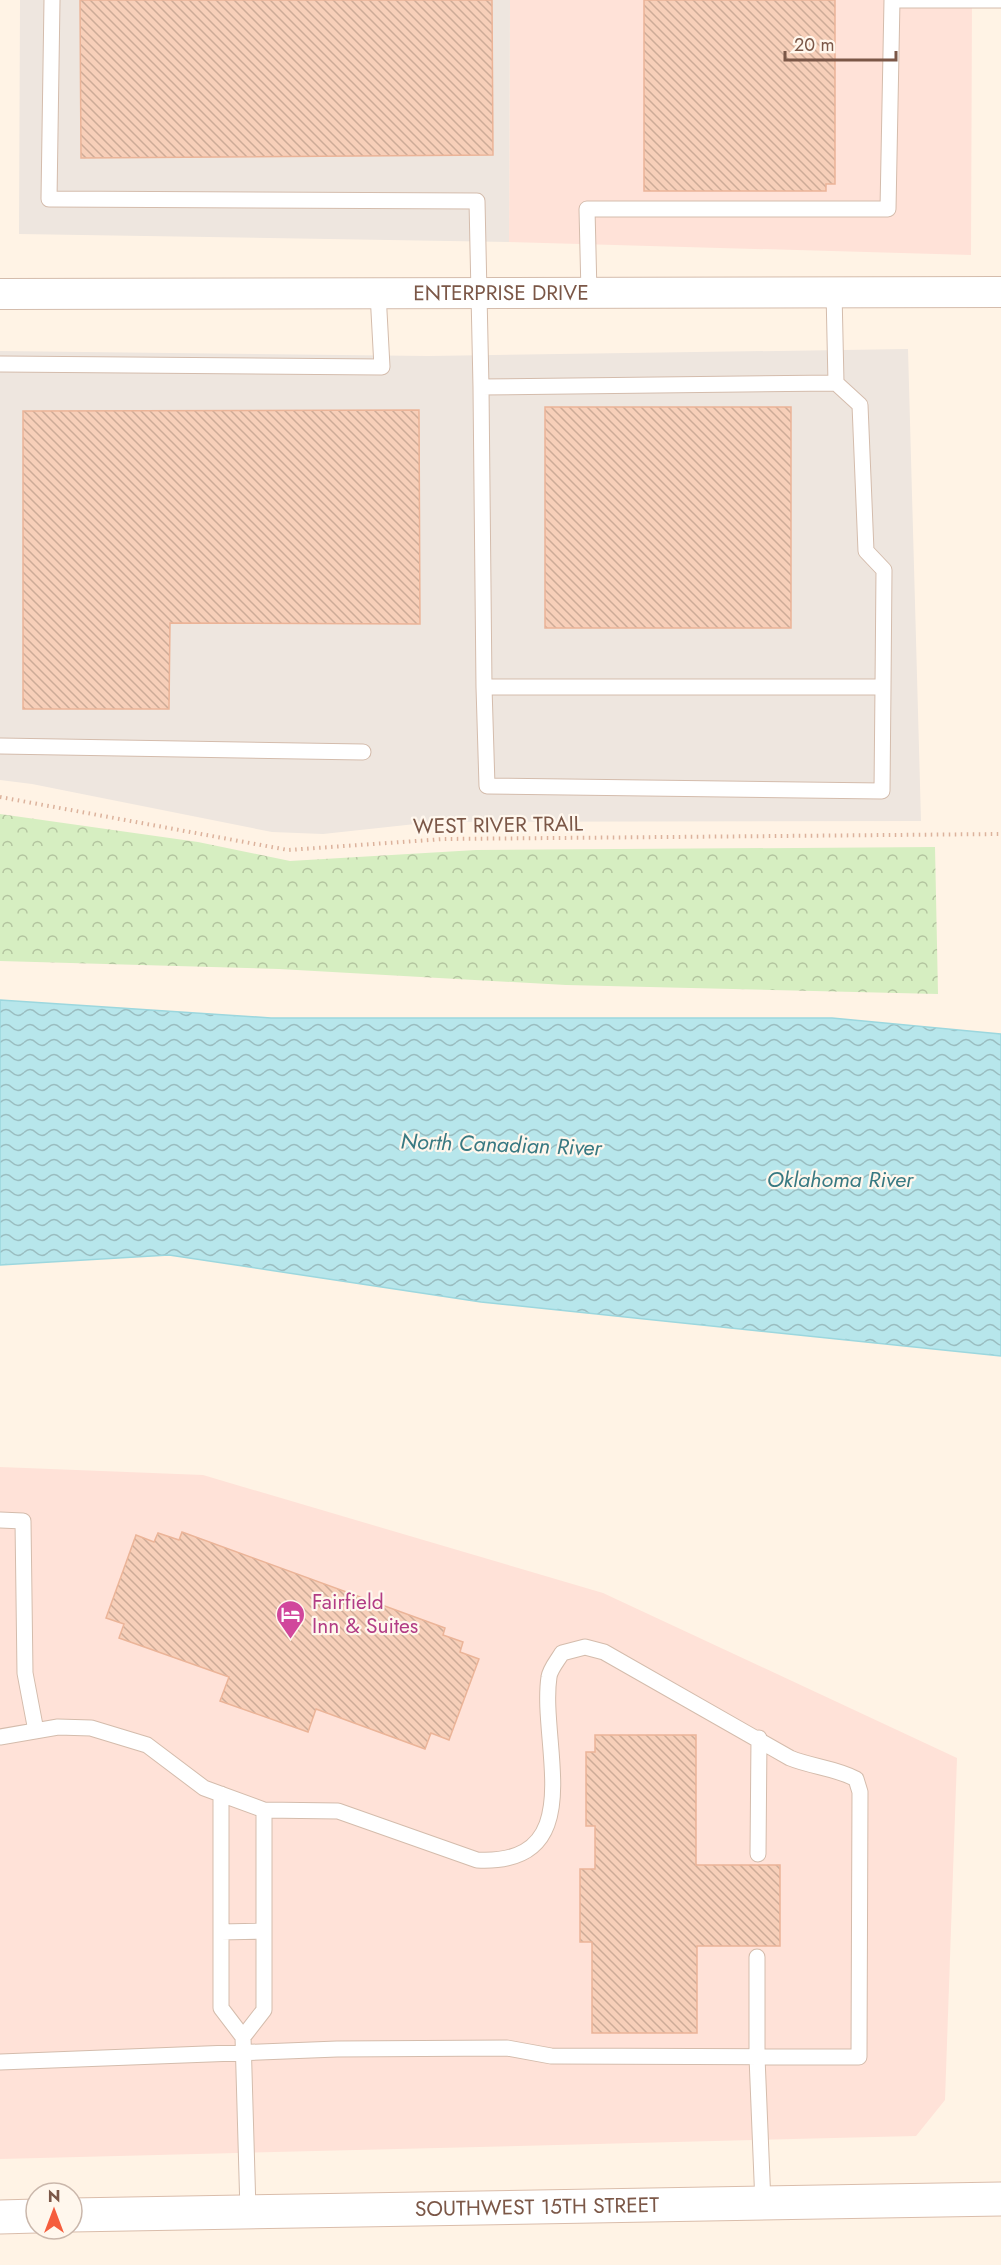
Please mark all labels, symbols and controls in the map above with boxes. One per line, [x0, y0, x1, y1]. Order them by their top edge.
scale bar [785, 24, 896, 62]
text: 20 m [794, 32, 834, 58]
street label: ENTERPRISE DRIVE [413, 278, 589, 308]
street label: WEST RIVER TRAIL [413, 809, 584, 841]
water label: North Canadian River [400, 1124, 604, 1164]
water label: Oklahoma River [767, 1163, 915, 1195]
place label: Fairfield Inn & Suites [312, 1587, 418, 1641]
hotel icon: Fairfield Inn & Suites [275, 1598, 307, 1640]
north arrow [24, 2181, 84, 2241]
text: N [48, 2185, 60, 2208]
street label: SOUTHWEST 15TH STREET [415, 2190, 660, 2224]

